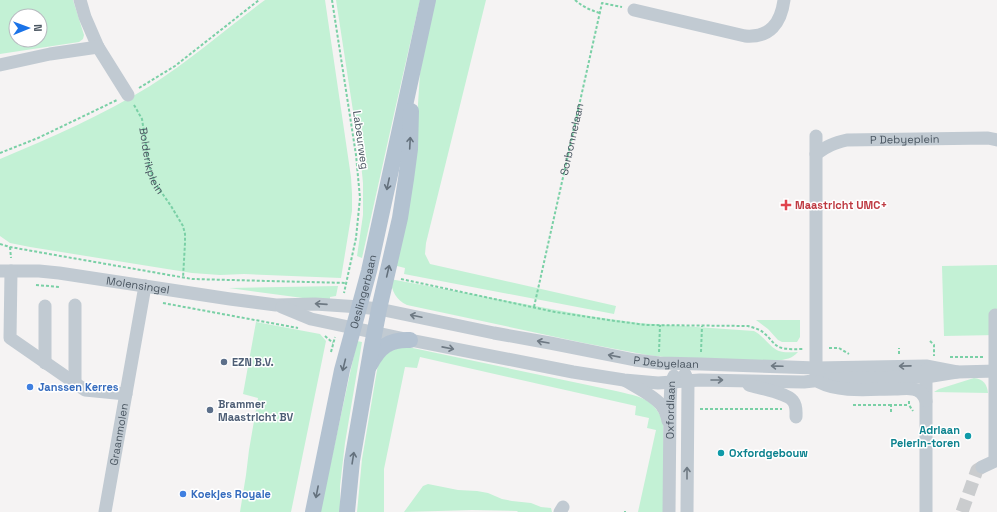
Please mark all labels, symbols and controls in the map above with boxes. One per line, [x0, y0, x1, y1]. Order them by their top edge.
north arrow [8, 8, 48, 48]
text: N [31, 24, 45, 32]
street label: Sorbonnelaan [557, 102, 586, 177]
street label: Labeurweg [350, 110, 372, 170]
street label: Bolderikplein [136, 126, 168, 197]
street label: P Debyeplein [870, 132, 939, 147]
one-way arrow [406, 137, 413, 150]
one-way arrow [383, 177, 391, 190]
place label: Maastricht UMC+ [795, 198, 887, 212]
marker: Maastricht UMC+ [780, 199, 792, 211]
street label: Oeslingerbaan [347, 253, 379, 330]
one-way arrow [384, 265, 392, 278]
street label: Molensingel [105, 273, 171, 297]
one-way arrow [315, 301, 328, 308]
one-way arrow [409, 312, 422, 320]
one-way arrow [537, 338, 550, 346]
one-way arrow [441, 344, 454, 352]
one-way arrow [608, 352, 621, 360]
street label: P Debyelaan [633, 353, 699, 371]
place label: EZN B.V. [232, 355, 274, 369]
marker: EZN B.V. [219, 357, 229, 367]
one-way arrow [339, 358, 347, 371]
one-way arrow [771, 362, 784, 370]
one-way arrow [899, 362, 912, 370]
one-way arrow [710, 376, 723, 384]
place label: Janssen Kerres [38, 380, 119, 394]
street label: Oxfordlaan [663, 380, 678, 439]
marker: Janssen Kerres [25, 382, 35, 392]
place label: Brammer Maastricht BV [218, 397, 293, 424]
street label: Graanmolen [106, 402, 131, 466]
marker: Brammer Maastricht BV [205, 405, 215, 415]
place label: Adriaan Pelerin-toren [890, 423, 960, 450]
marker: Adriaan Pelerin-toren [963, 431, 973, 441]
place label: Oxfordgebouw [729, 446, 808, 460]
marker: Oxfordgebouw [716, 448, 726, 458]
one-way arrow [349, 452, 357, 465]
one-way arrow [683, 467, 691, 480]
one-way arrow [313, 485, 321, 498]
place label: Koekjes Royale [191, 487, 271, 501]
marker: Koekjes Royale [178, 489, 188, 499]

